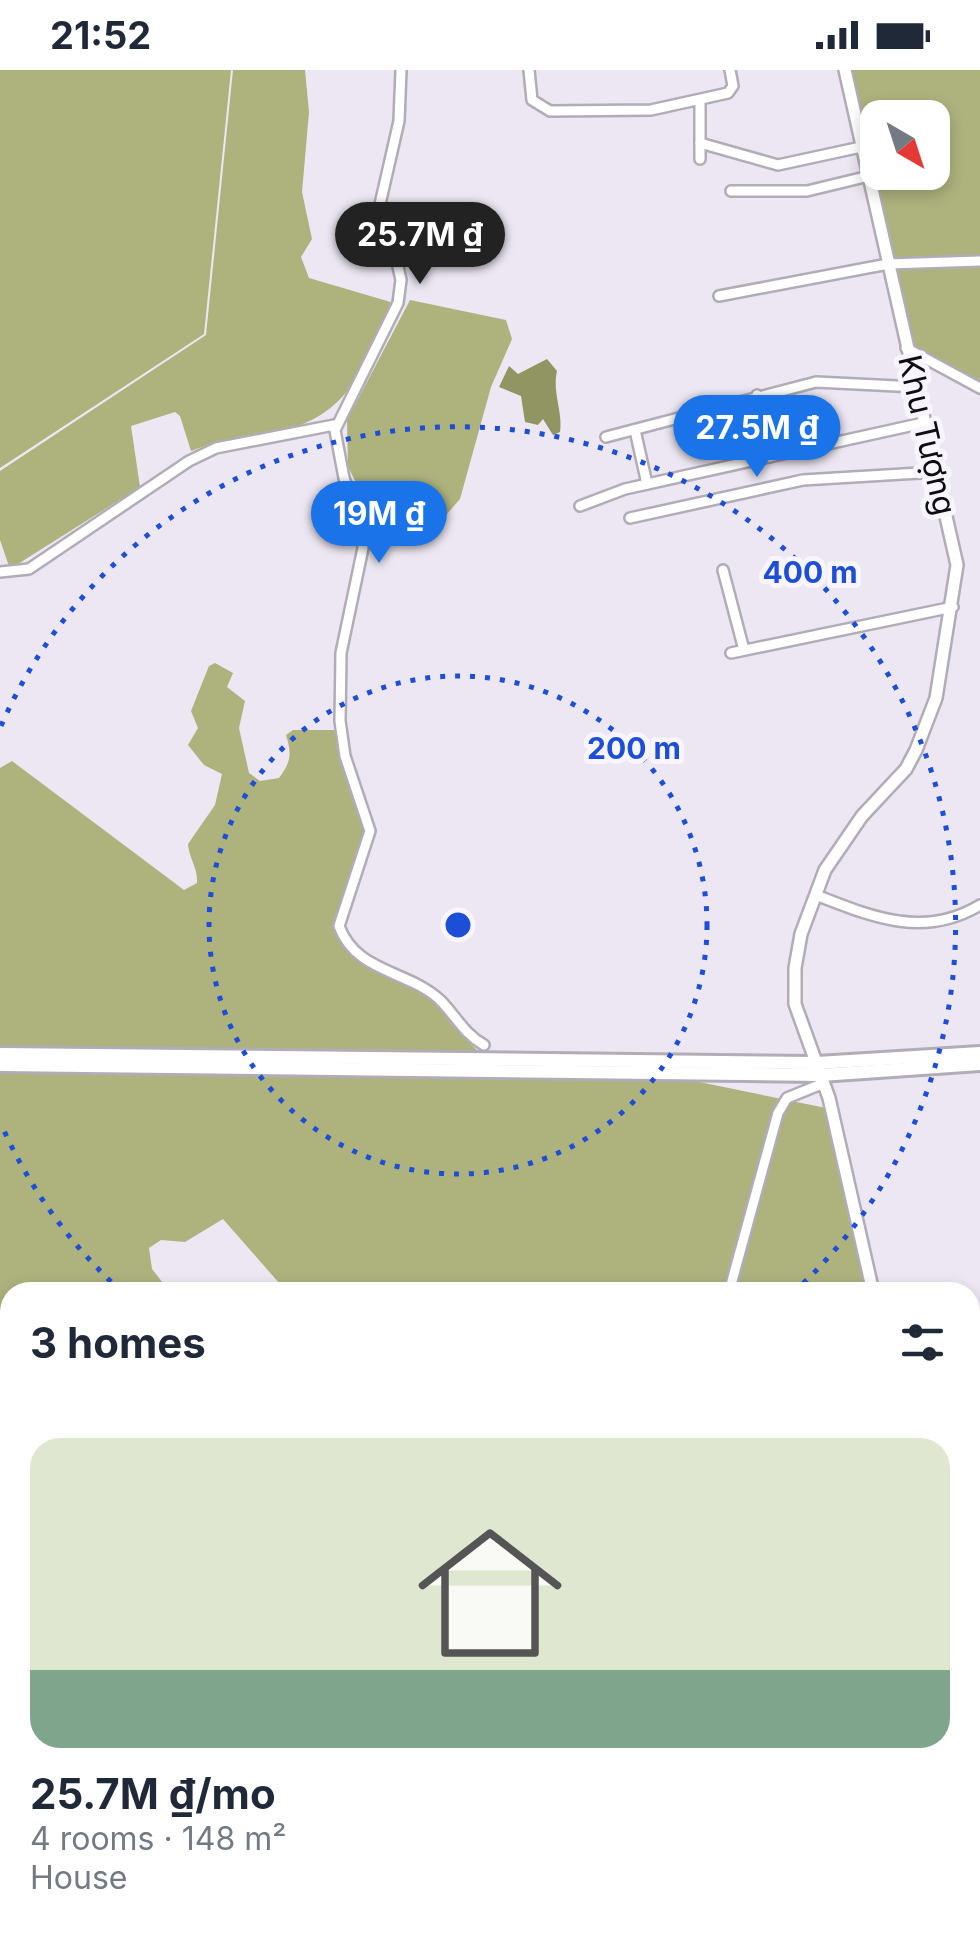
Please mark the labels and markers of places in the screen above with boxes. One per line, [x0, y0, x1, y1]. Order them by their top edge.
pin: 25.7M ₫ [328, 202, 512, 287]
pin: 27.5M ₫ [665, 395, 849, 480]
pin: 19M ₫ [309, 481, 449, 566]
centre of rings [440, 907, 476, 943]

